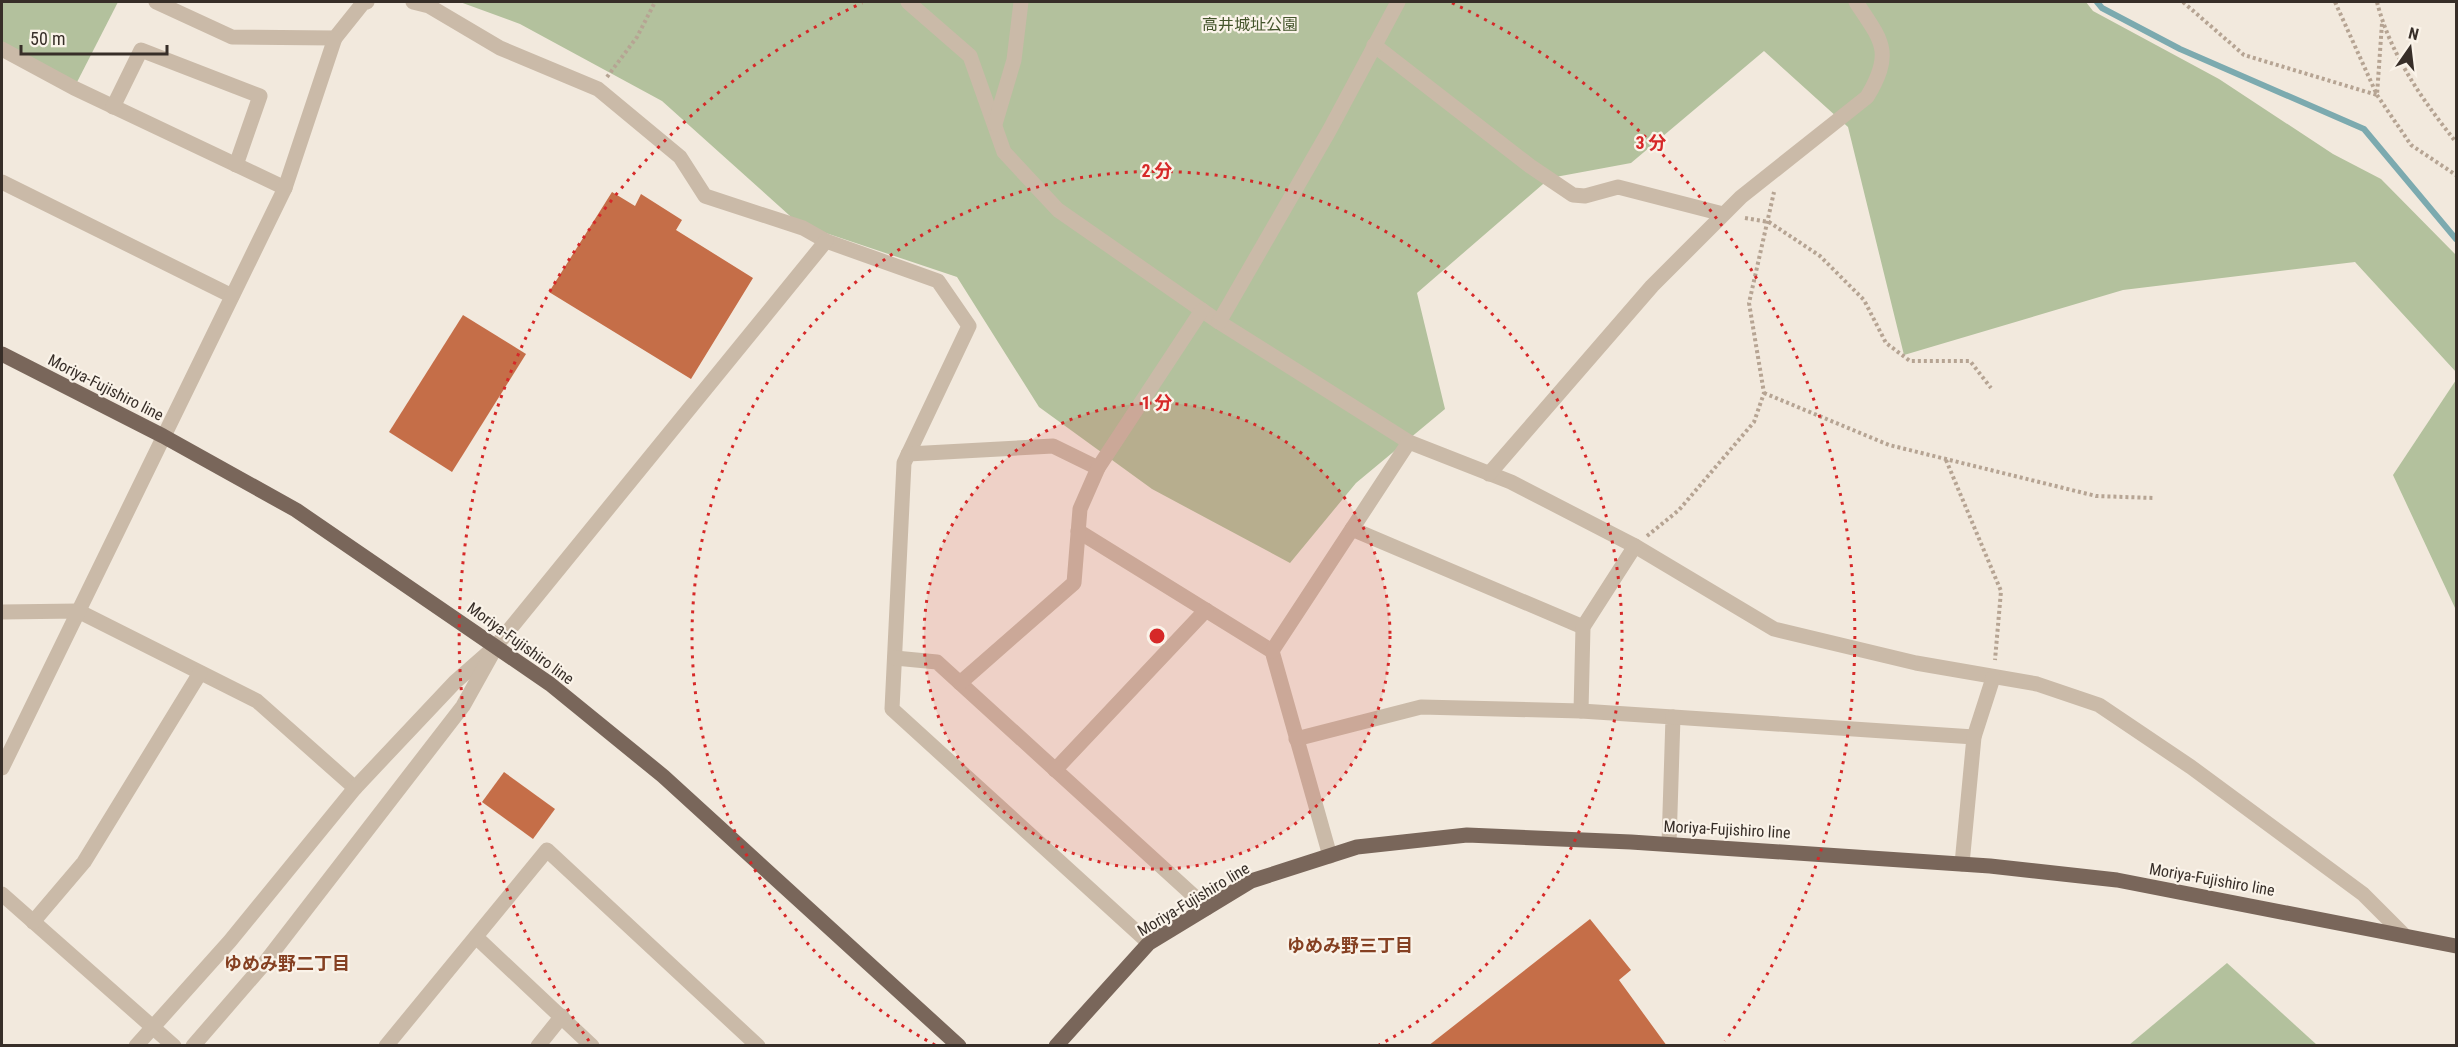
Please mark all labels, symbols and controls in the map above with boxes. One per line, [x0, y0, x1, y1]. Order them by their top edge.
park label: 高井城址公園 [1202, 15, 1298, 34]
scale bar [21, 18, 166, 56]
north arrow [2380, 18, 2440, 78]
text: N [2406, 24, 2421, 44]
text: 50 m [30, 28, 65, 49]
text: 3 分 [1635, 132, 1667, 153]
text: 2 分 [1141, 160, 1173, 181]
street label: Moriya-Fujishiro line [45, 350, 167, 425]
text: 1 分 [1141, 392, 1173, 413]
street label: Moriya-Fujishiro line [464, 598, 578, 688]
centre of rings [1147, 626, 1167, 646]
street label: Moriya-Fujishiro line [1663, 817, 1791, 842]
street label: Moriya-Fujishiro line [1134, 859, 1253, 940]
street label: Moriya-Fujishiro line [2148, 859, 2276, 900]
district label: ゆめみ野三丁目 [1287, 935, 1413, 956]
district label: ゆめみ野二丁目 [224, 953, 350, 974]

